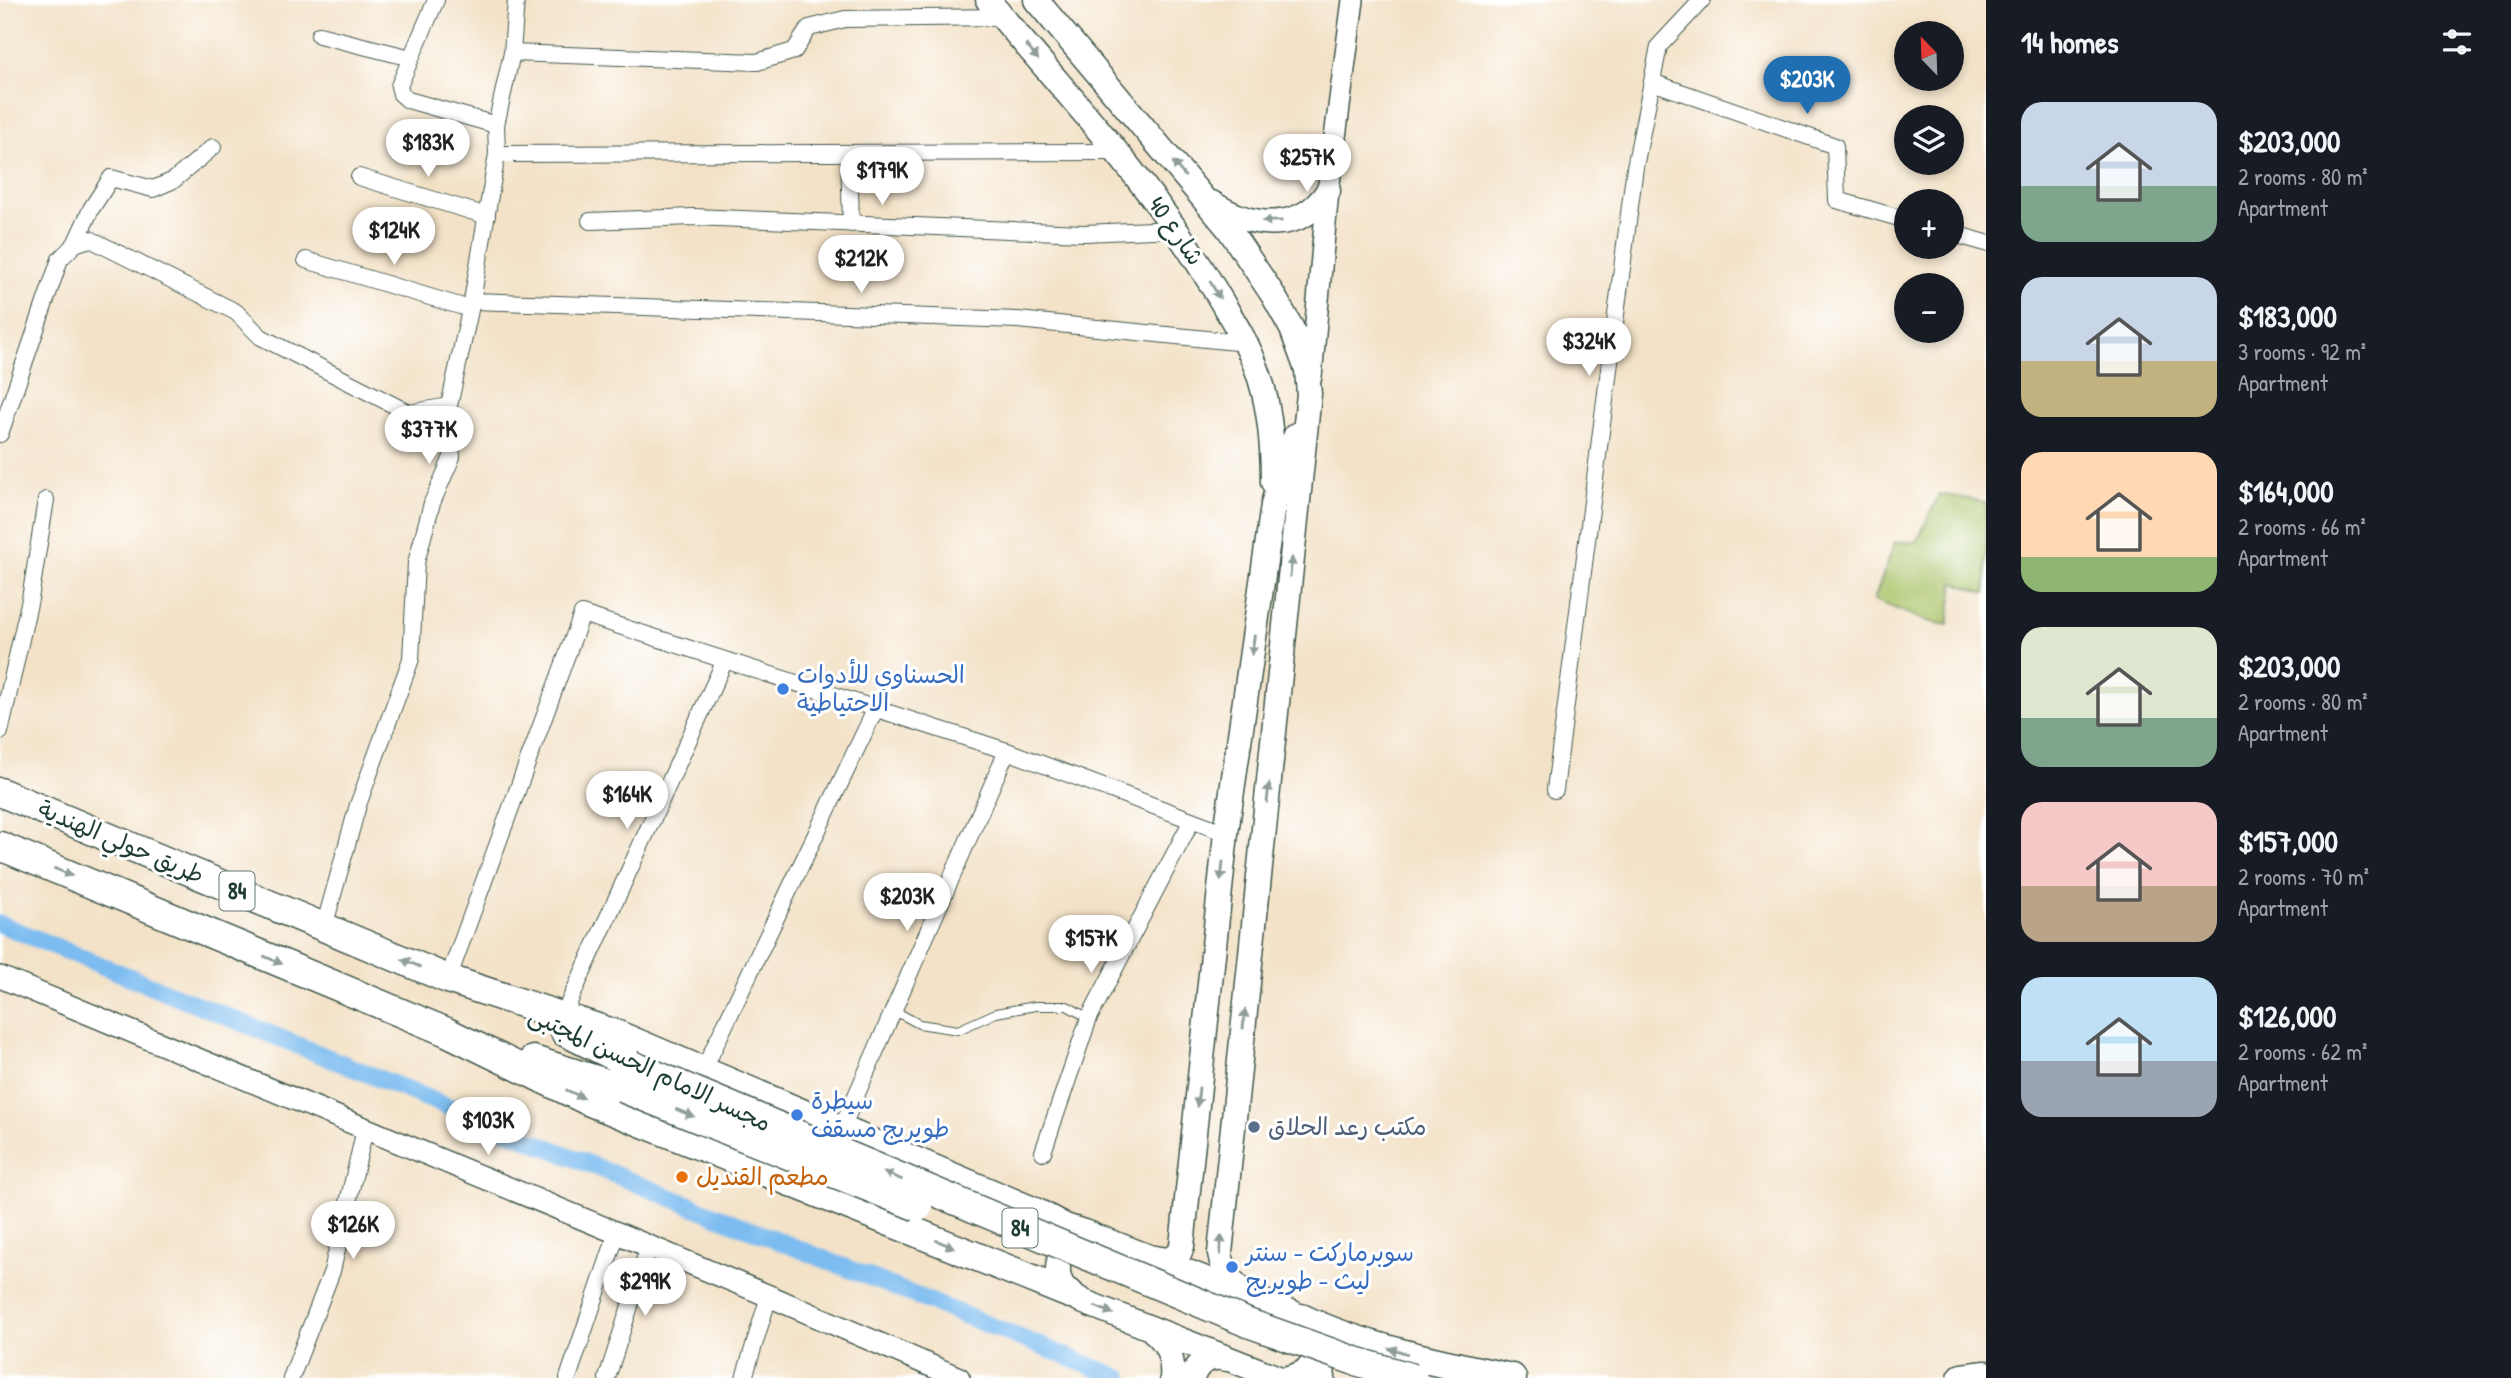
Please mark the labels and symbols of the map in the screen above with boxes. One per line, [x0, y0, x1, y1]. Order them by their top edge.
north arrow [1894, 21, 1964, 91]
one-way arrow [1024, 43, 1040, 61]
pin: $203K [1758, 57, 1856, 116]
pin: $183K [379, 120, 477, 179]
pin: $257K [1258, 134, 1356, 194]
pin: $179K [833, 148, 931, 207]
one-way arrow [1171, 160, 1187, 178]
street label: شارع 40 [1140, 190, 1212, 272]
pin: $124K [345, 208, 443, 267]
one-way arrow [1261, 215, 1283, 227]
pin: $212K [812, 236, 910, 295]
one-way arrow [1209, 280, 1221, 300]
pin: $324K [1540, 318, 1638, 378]
pin: $377K [380, 406, 478, 466]
one-way arrow [1286, 555, 1297, 577]
one-way arrow [1247, 635, 1258, 657]
place label: الحسناوي للأدوات الاحتياطية [797, 658, 965, 718]
marker: الحسناوي للأدوات الاحتياطية [775, 681, 791, 697]
pin: $164K [578, 772, 676, 831]
one-way arrow [1262, 782, 1273, 804]
street label: طريق حولي الهندية [31, 792, 209, 896]
one-way arrow [1216, 860, 1227, 882]
one-way arrow [53, 866, 73, 878]
road number: 84 [219, 872, 254, 911]
pin: $203K [858, 874, 956, 933]
pin: $157K [1042, 916, 1140, 975]
one-way arrow [263, 954, 284, 965]
one-way arrow [400, 957, 421, 968]
street label: مجسر الامام الحسن المجتبى [523, 998, 777, 1141]
one-way arrow [1239, 1008, 1250, 1030]
place label: سيطرة طويريج مسقف [811, 1084, 950, 1145]
one-way arrow [1192, 1086, 1203, 1108]
one-way arrow [565, 1089, 585, 1100]
pin: $103K [439, 1098, 537, 1157]
marker: سيطرة طويريج مسقف [789, 1107, 805, 1123]
one-way arrow [675, 1108, 696, 1119]
place label: مكتب رعد الحلاق [1268, 1110, 1426, 1142]
marker: مكتب رعد الحلاق [1246, 1119, 1262, 1135]
place label: مطعم القنديل [696, 1160, 829, 1195]
marker: مطعم القنديل [674, 1169, 690, 1185]
one-way arrow [883, 1170, 904, 1181]
pin: $126K [304, 1202, 402, 1261]
road number: 84 [1002, 1208, 1038, 1247]
one-way arrow [1216, 1234, 1227, 1256]
place label: سوبرماركت - سنتر ليث - طويريج [1244, 1236, 1414, 1297]
one-way arrow [934, 1238, 955, 1249]
pin: $299K [596, 1258, 694, 1318]
marker: سوبرماركت - سنتر ليث - طويريج [1224, 1259, 1240, 1275]
one-way arrow [1094, 1304, 1115, 1315]
one-way arrow [1387, 1345, 1408, 1355]

